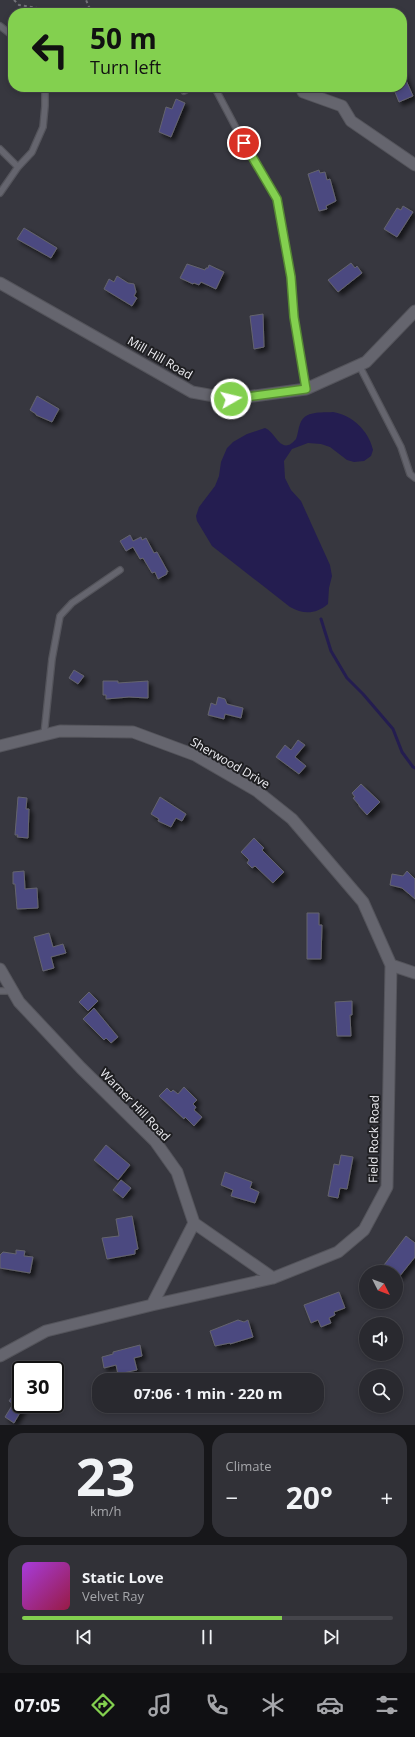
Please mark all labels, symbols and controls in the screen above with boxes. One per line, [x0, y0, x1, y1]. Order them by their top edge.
text: 50 m [90, 19, 157, 57]
icon: left [24, 24, 76, 76]
text: Turn left [90, 55, 161, 79]
pin [227, 126, 261, 160]
icon: arrive [233, 132, 255, 154]
street label: Mill Hill Road [125, 332, 196, 383]
position arrow [210, 378, 252, 420]
street label: Sherwood Drive [187, 733, 273, 792]
street label: Warner Hill Road [96, 1065, 174, 1145]
street label: Field Rock Road [364, 1095, 383, 1183]
north arrow [359, 1265, 403, 1309]
map controls [359, 1265, 403, 1413]
button: sound [359, 1317, 403, 1361]
speed limit sign: 30 [12, 1361, 64, 1413]
button: search [359, 1369, 403, 1413]
text: 07:06 · 1 min · 220 m [134, 1383, 282, 1403]
text: 23 [76, 1440, 135, 1511]
text: Climate [226, 1457, 271, 1475]
text: 20° [286, 1477, 333, 1518]
text: − [226, 1482, 238, 1512]
text: + [380, 1482, 393, 1512]
text: km/h [90, 1502, 122, 1520]
text: Static Love [82, 1567, 164, 1587]
text: Velvet Ray [82, 1587, 144, 1605]
icon: previous [73, 1626, 95, 1648]
icon: pause [196, 1626, 218, 1648]
icon: next [320, 1626, 342, 1648]
icon: directions [89, 1691, 117, 1719]
icon: music [146, 1691, 174, 1719]
icon: phone [203, 1691, 231, 1719]
icon: climate [259, 1691, 287, 1719]
icon: car [316, 1691, 344, 1719]
icon: filters [373, 1691, 401, 1719]
text: 07:05 [14, 1693, 61, 1717]

